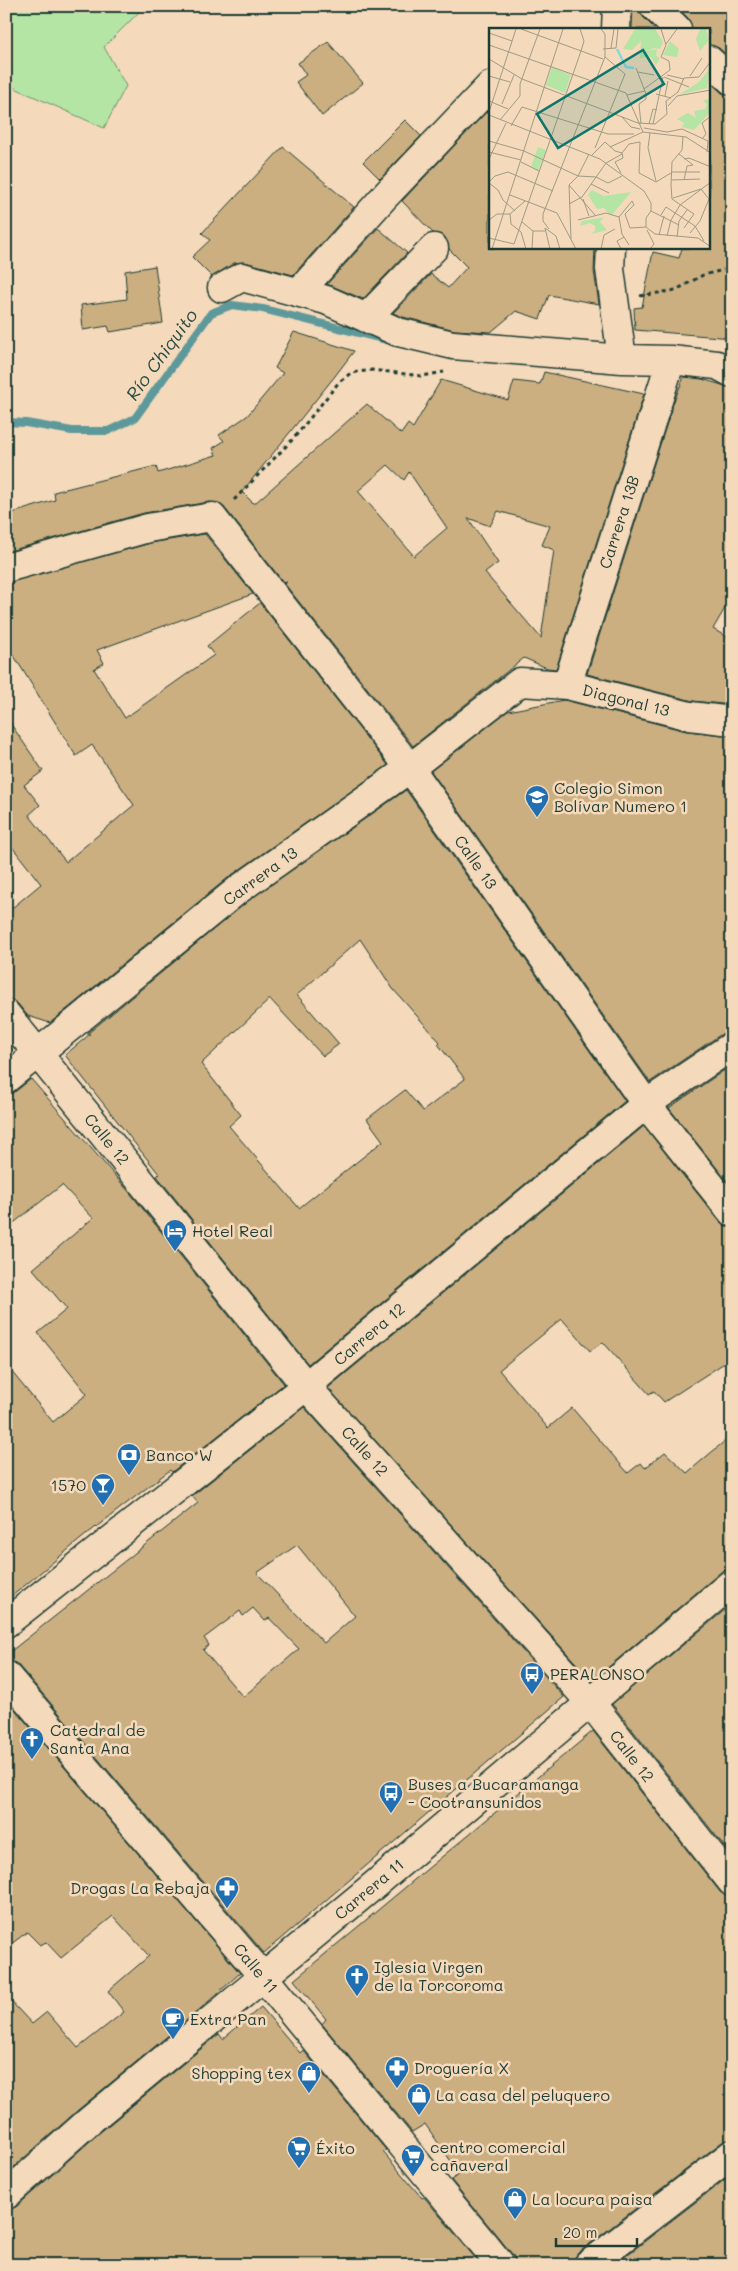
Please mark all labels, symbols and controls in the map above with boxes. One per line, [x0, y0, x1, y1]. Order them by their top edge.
inset map [489, 28, 710, 249]
water label: Río Chiquito [120, 304, 203, 405]
street label: Carrera 13B [594, 472, 644, 571]
street label: Diagonal 13 [580, 679, 672, 720]
place label: Colegio Simon Bolívar Numero 1 [554, 777, 687, 816]
school or university icon: Colegio Simon Bolívar Numero 1 [524, 784, 550, 818]
street label: Calle 13 [450, 831, 503, 893]
street label: Carrera 13 [218, 842, 301, 910]
street label: Calle 12 [80, 1109, 135, 1169]
hotel icon: Hotel Real [162, 1218, 188, 1252]
place label: Hotel Real [192, 1220, 273, 1241]
street label: Carrera 12 [329, 1298, 409, 1369]
street label: Calle 12 [337, 1421, 393, 1480]
bank icon: Banco W [116, 1442, 142, 1476]
place label: Banco W [146, 1444, 213, 1465]
bar icon: 1570 [90, 1472, 116, 1506]
place label: 1570 [51, 1474, 86, 1495]
bus stop icon: PERALONSO [519, 1661, 545, 1695]
place label: PERALONSO [550, 1663, 645, 1684]
place label: Catedral de Santa Ana [50, 1719, 146, 1758]
street label: Calle 12 [605, 1725, 659, 1786]
church icon: Catedral de Santa Ana [19, 1726, 45, 1760]
place label: Buses a Bucaramanga - Cootransunidos [408, 1773, 579, 1812]
bus stop icon: Buses a Bucaramanga - Cootransunidos [378, 1780, 404, 1814]
street label: Carrera 11 [329, 1853, 408, 1924]
pharmacy icon: Drogas La Rebaja [214, 1875, 240, 1909]
place label: Drogas La Rebaja [70, 1877, 210, 1898]
street label: Calle 11 [229, 1938, 283, 1997]
place label: Iglesia Virgen de la Torcoroma [374, 1956, 504, 1995]
church icon: Iglesia Virgen de la Torcoroma [344, 1963, 370, 1997]
cafe icon: Extra Pan [160, 2006, 186, 2040]
place label: Extra Pan [190, 2008, 266, 2029]
pharmacy icon: Droguería X [384, 2055, 410, 2089]
place label: Droguería X [414, 2057, 509, 2078]
shop icon: Shopping tex [296, 2060, 322, 2094]
place label: Shopping tex [191, 2062, 292, 2083]
shop icon: La casa del peluquero [406, 2082, 432, 2116]
place label: La casa del peluquero [436, 2084, 610, 2105]
supermarket icon: Éxito [286, 2135, 312, 2169]
place label: centro comercial cañaveral [430, 2136, 566, 2175]
place label: Éxito [316, 2137, 355, 2158]
supermarket icon: centro comercial cañaveral [400, 2143, 426, 2177]
shop icon: La locura paisa [502, 2186, 528, 2220]
place label: La locura paisa [532, 2188, 653, 2209]
scale bar [556, 2216, 637, 2248]
text: 20 m [563, 2222, 597, 2242]

